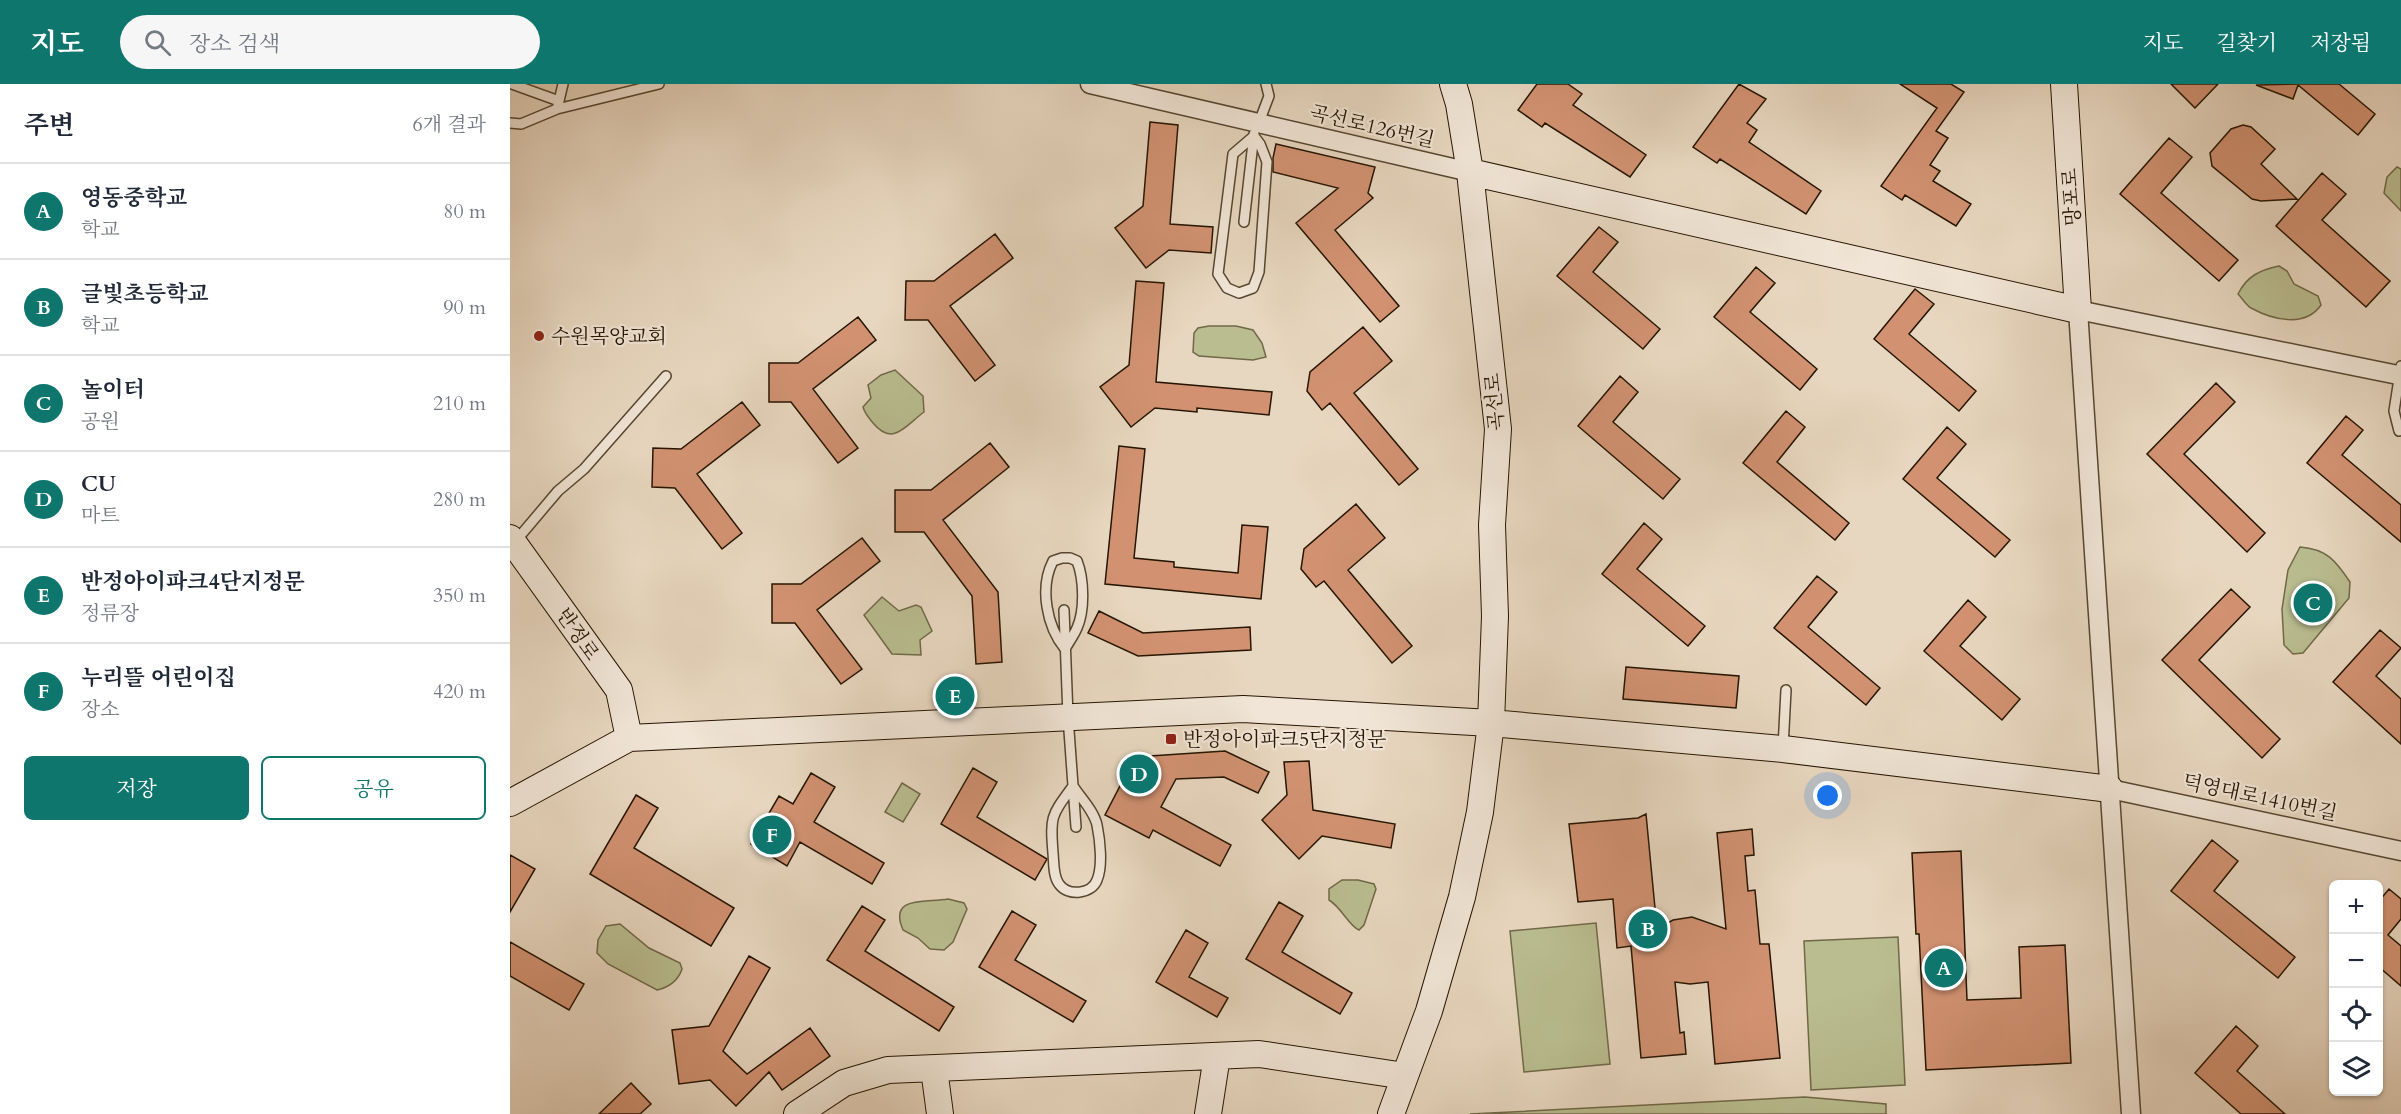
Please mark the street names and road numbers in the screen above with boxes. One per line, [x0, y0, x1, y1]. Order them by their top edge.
street label: 곡선로126번길 [1307, 99, 1437, 154]
street label: 망포로 [2056, 167, 2087, 227]
street label: 곡선로 [1479, 372, 1510, 432]
street label: 반정로 [550, 603, 605, 666]
street label: 덕영대로1410번길 [2180, 768, 2339, 827]

